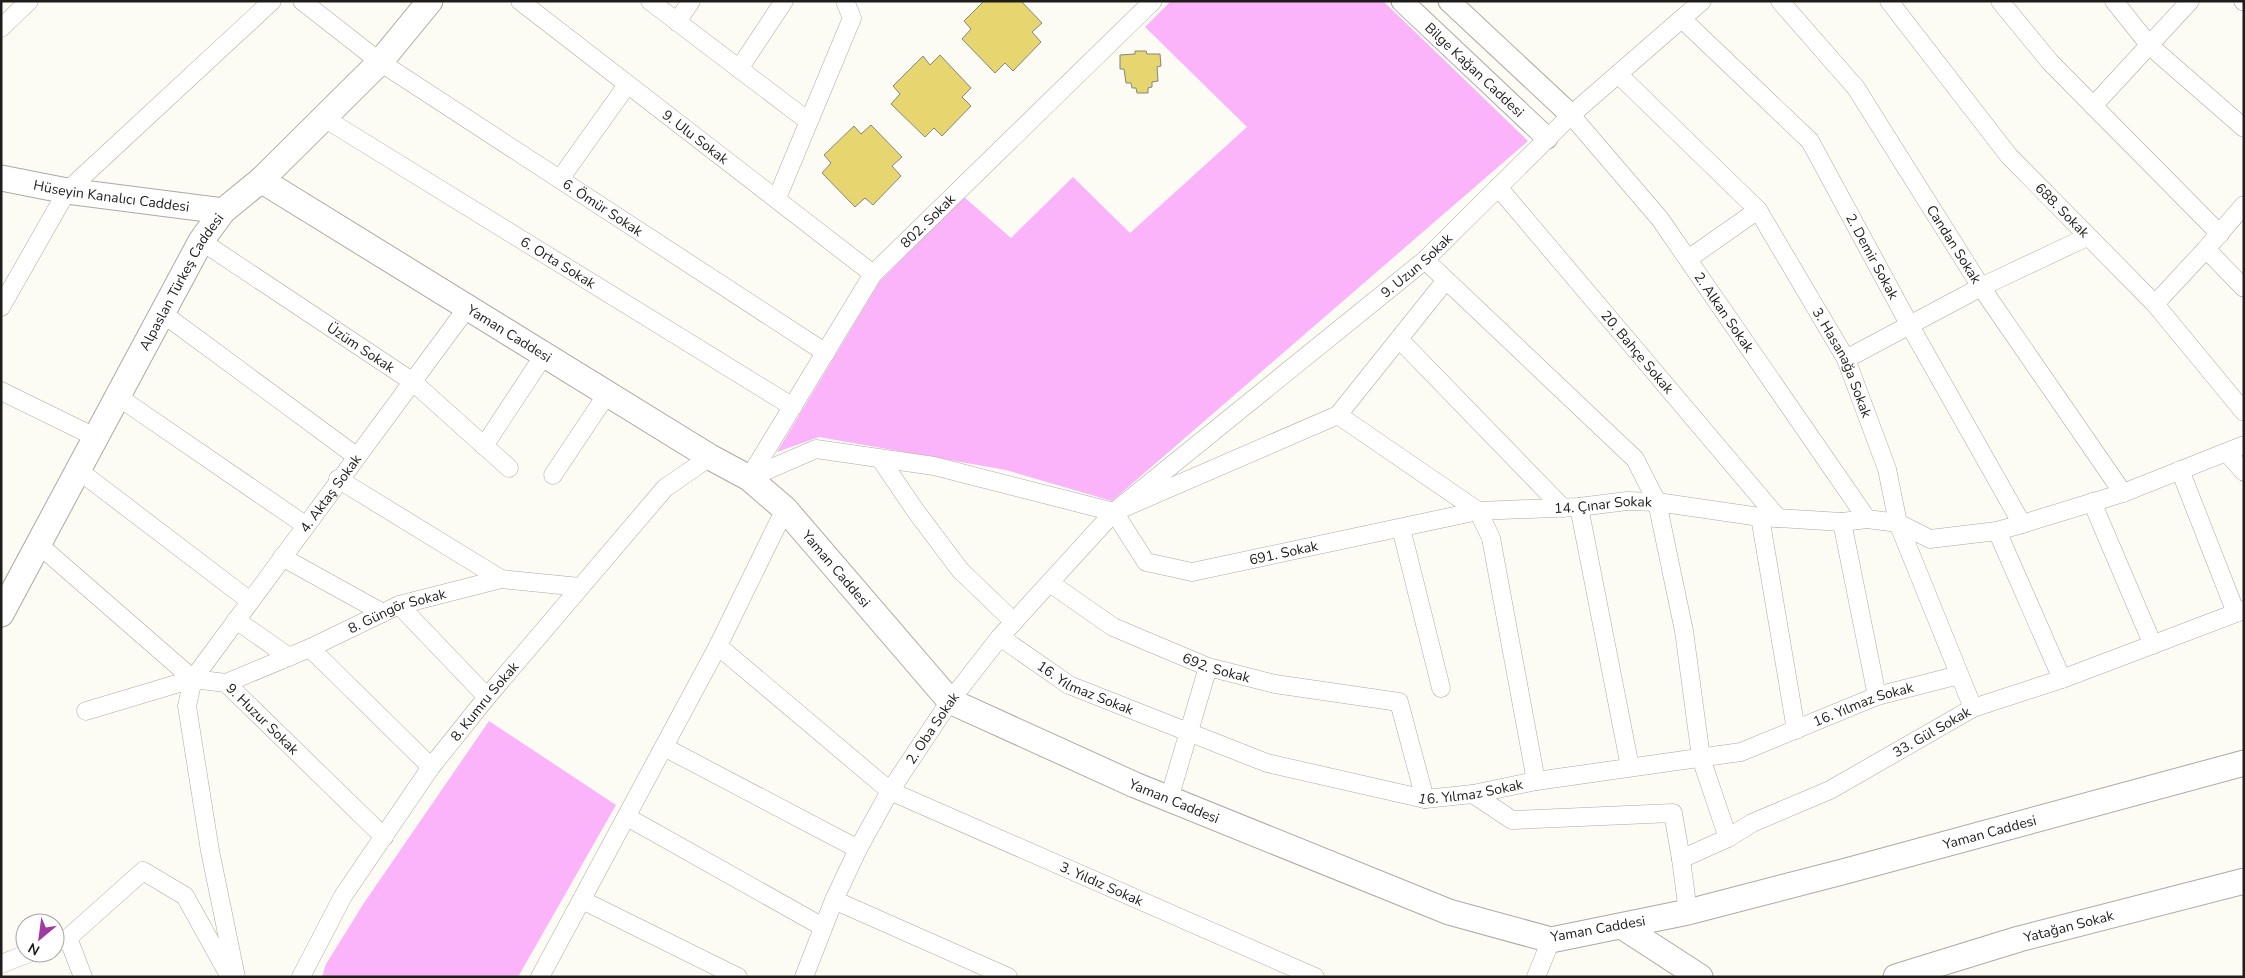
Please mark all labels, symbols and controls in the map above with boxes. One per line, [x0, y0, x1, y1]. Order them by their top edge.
street label: Bilge Kağan Caddesi [1421, 18, 1528, 121]
street label: 9. Ulu Sokak [659, 105, 733, 169]
street label: 6. Ömür Sokak [559, 174, 647, 241]
street label: Hüseyin Kanalıcı Caddesi [32, 175, 191, 216]
street label: 688. Sokak [2031, 179, 2094, 242]
street label: 802. Sokak [896, 189, 960, 252]
street label: Candan Sokak [1922, 201, 1987, 288]
street label: Alpaslan Türkeş Caddesi [135, 209, 228, 354]
street label: 2. Demir Sokak [1842, 210, 1904, 303]
street label: 9. Uzun Sokak [1377, 228, 1457, 302]
street label: 6. Orta Sokak [517, 232, 600, 293]
street label: 2. Alkan Sokak [1690, 268, 1759, 357]
street label: Yaman Caddesi [463, 299, 555, 367]
street label: 3. Hasanağa Sokak [1808, 304, 1877, 421]
street label: 20. Bahçe Sokak [1597, 306, 1679, 398]
street label: Üzüm Sokak [323, 318, 399, 377]
street label: 4. Aktaş Sokak [295, 450, 366, 536]
street label: 14. Çınar Sokak [1554, 491, 1653, 517]
street label: Yaman Caddesi [797, 525, 875, 611]
street label: 691. Sokak [1247, 536, 1321, 569]
street label: 8. Güngör Sokak [345, 584, 449, 638]
street label: 692. Sokak [1180, 648, 1253, 687]
street label: 16. Yılmaz Sokak [1033, 656, 1137, 719]
street label: 8. Kumru Sokak [446, 657, 523, 745]
street label: 16. Yılmaz Sokak [1810, 677, 1916, 731]
street label: 9. Huzur Sokak [222, 679, 304, 759]
street label: 2. Oba Sokak [901, 687, 964, 768]
street label: 33. Gül Sokak [1889, 701, 1975, 762]
street label: Yaman Caddesi [1125, 774, 1222, 828]
street label: 16. Yılmaz Sokak [1416, 774, 1525, 809]
street label: Yaman Caddesi [1940, 810, 2038, 854]
street label: 3. Yıldız Sokak [1057, 857, 1147, 911]
street label: Yatağan Sokak [2021, 905, 2117, 947]
street label: Yaman Caddesi [1548, 911, 1647, 947]
north arrow [15, 913, 65, 963]
text: N [25, 938, 43, 960]

